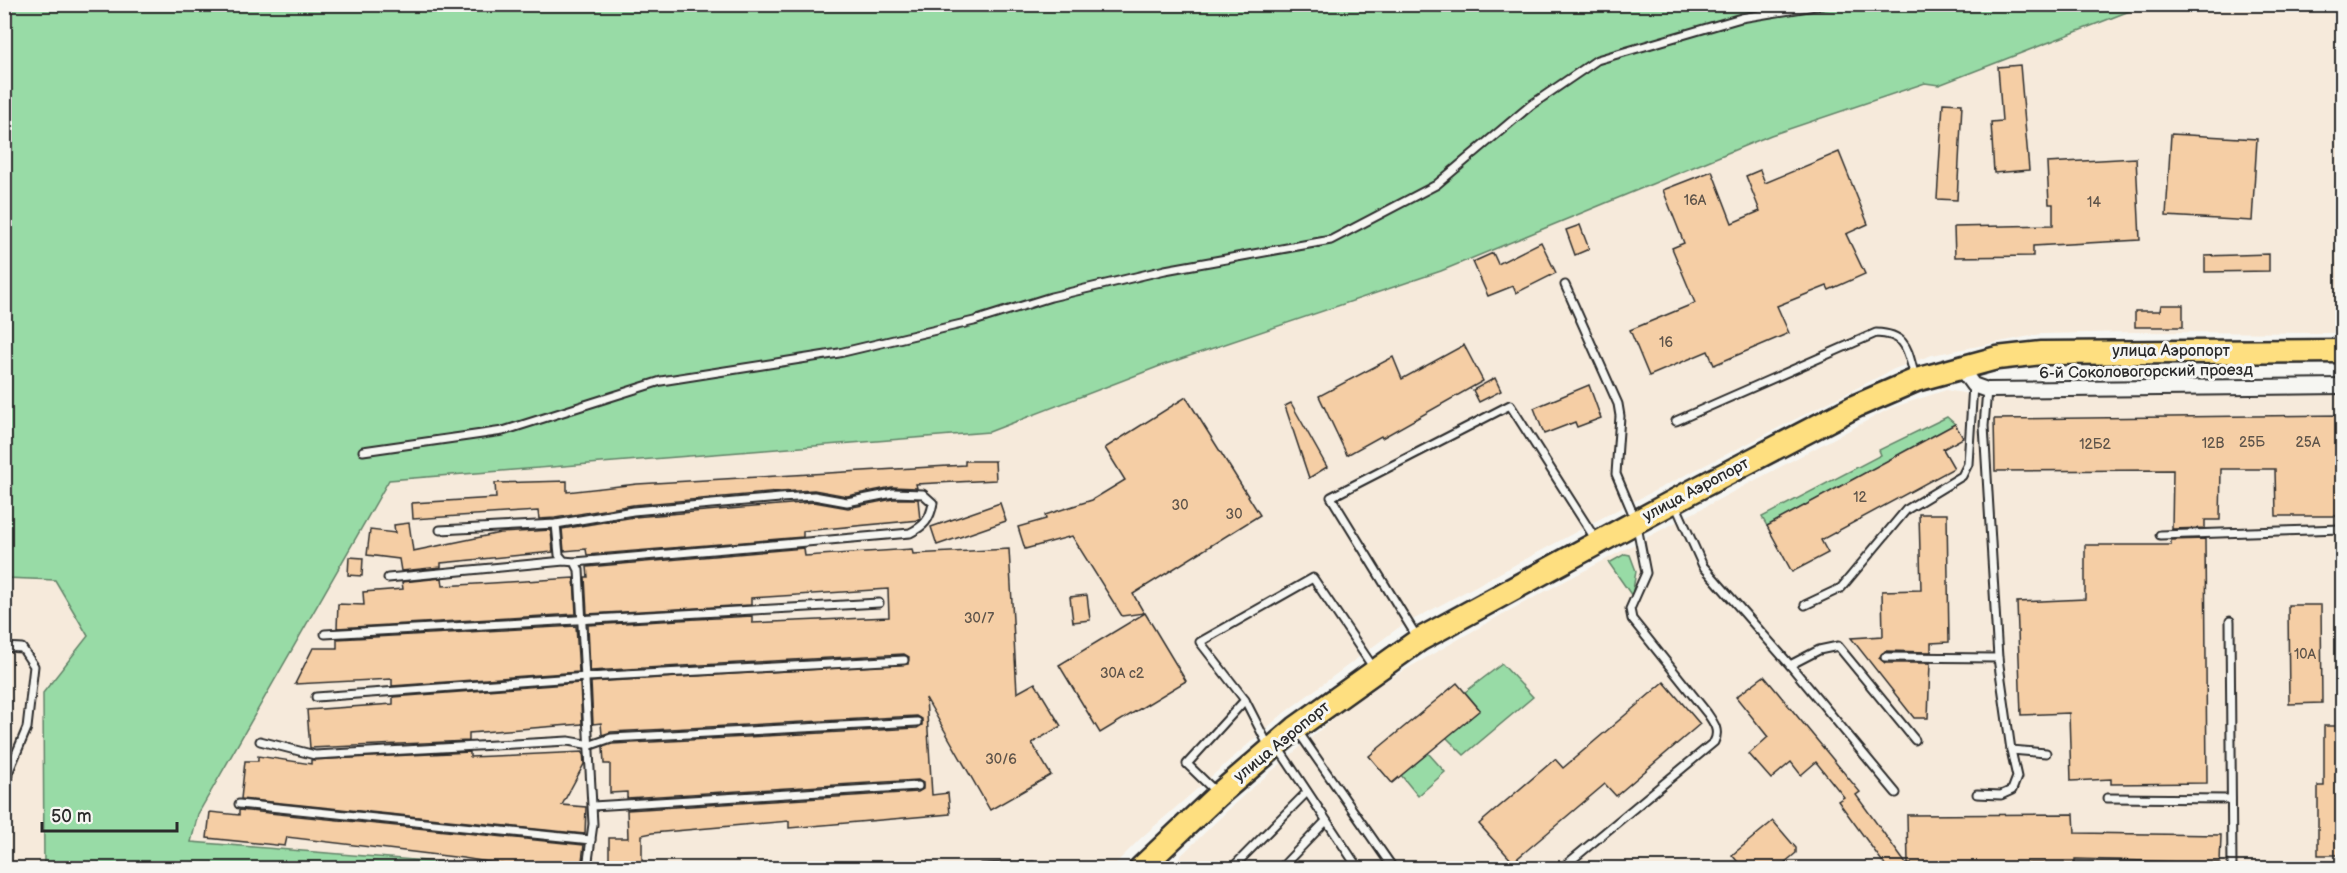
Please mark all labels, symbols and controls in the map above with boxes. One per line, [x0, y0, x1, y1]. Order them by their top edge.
house number: 16А [1684, 192, 1707, 209]
house number: 14 [2087, 194, 2101, 211]
house number: 16 [1659, 334, 1673, 351]
street label: улица Аэропорт [2112, 342, 2230, 361]
street label: 6-й Соколовогорский проезд [2039, 361, 2253, 383]
house number: 25Б [2239, 434, 2265, 451]
house number: 25А [2296, 434, 2321, 451]
house number: 12В [2202, 435, 2224, 452]
house number: 12Б2 [2079, 436, 2112, 453]
street label: улица Аэропорт [1640, 454, 1753, 526]
house number: 12 [1853, 489, 1868, 506]
house number: 30 [1172, 497, 1188, 514]
house number: 30 [1226, 506, 1242, 523]
house number: 30/7 [964, 610, 994, 627]
house number: 10А [2294, 646, 2317, 663]
house number: 30А с2 [1100, 665, 1145, 682]
street label: улица Аэропорт [1230, 697, 1334, 786]
house number: 30/6 [985, 751, 1017, 768]
scale bar [42, 795, 177, 833]
text: 50 m [51, 806, 92, 827]

